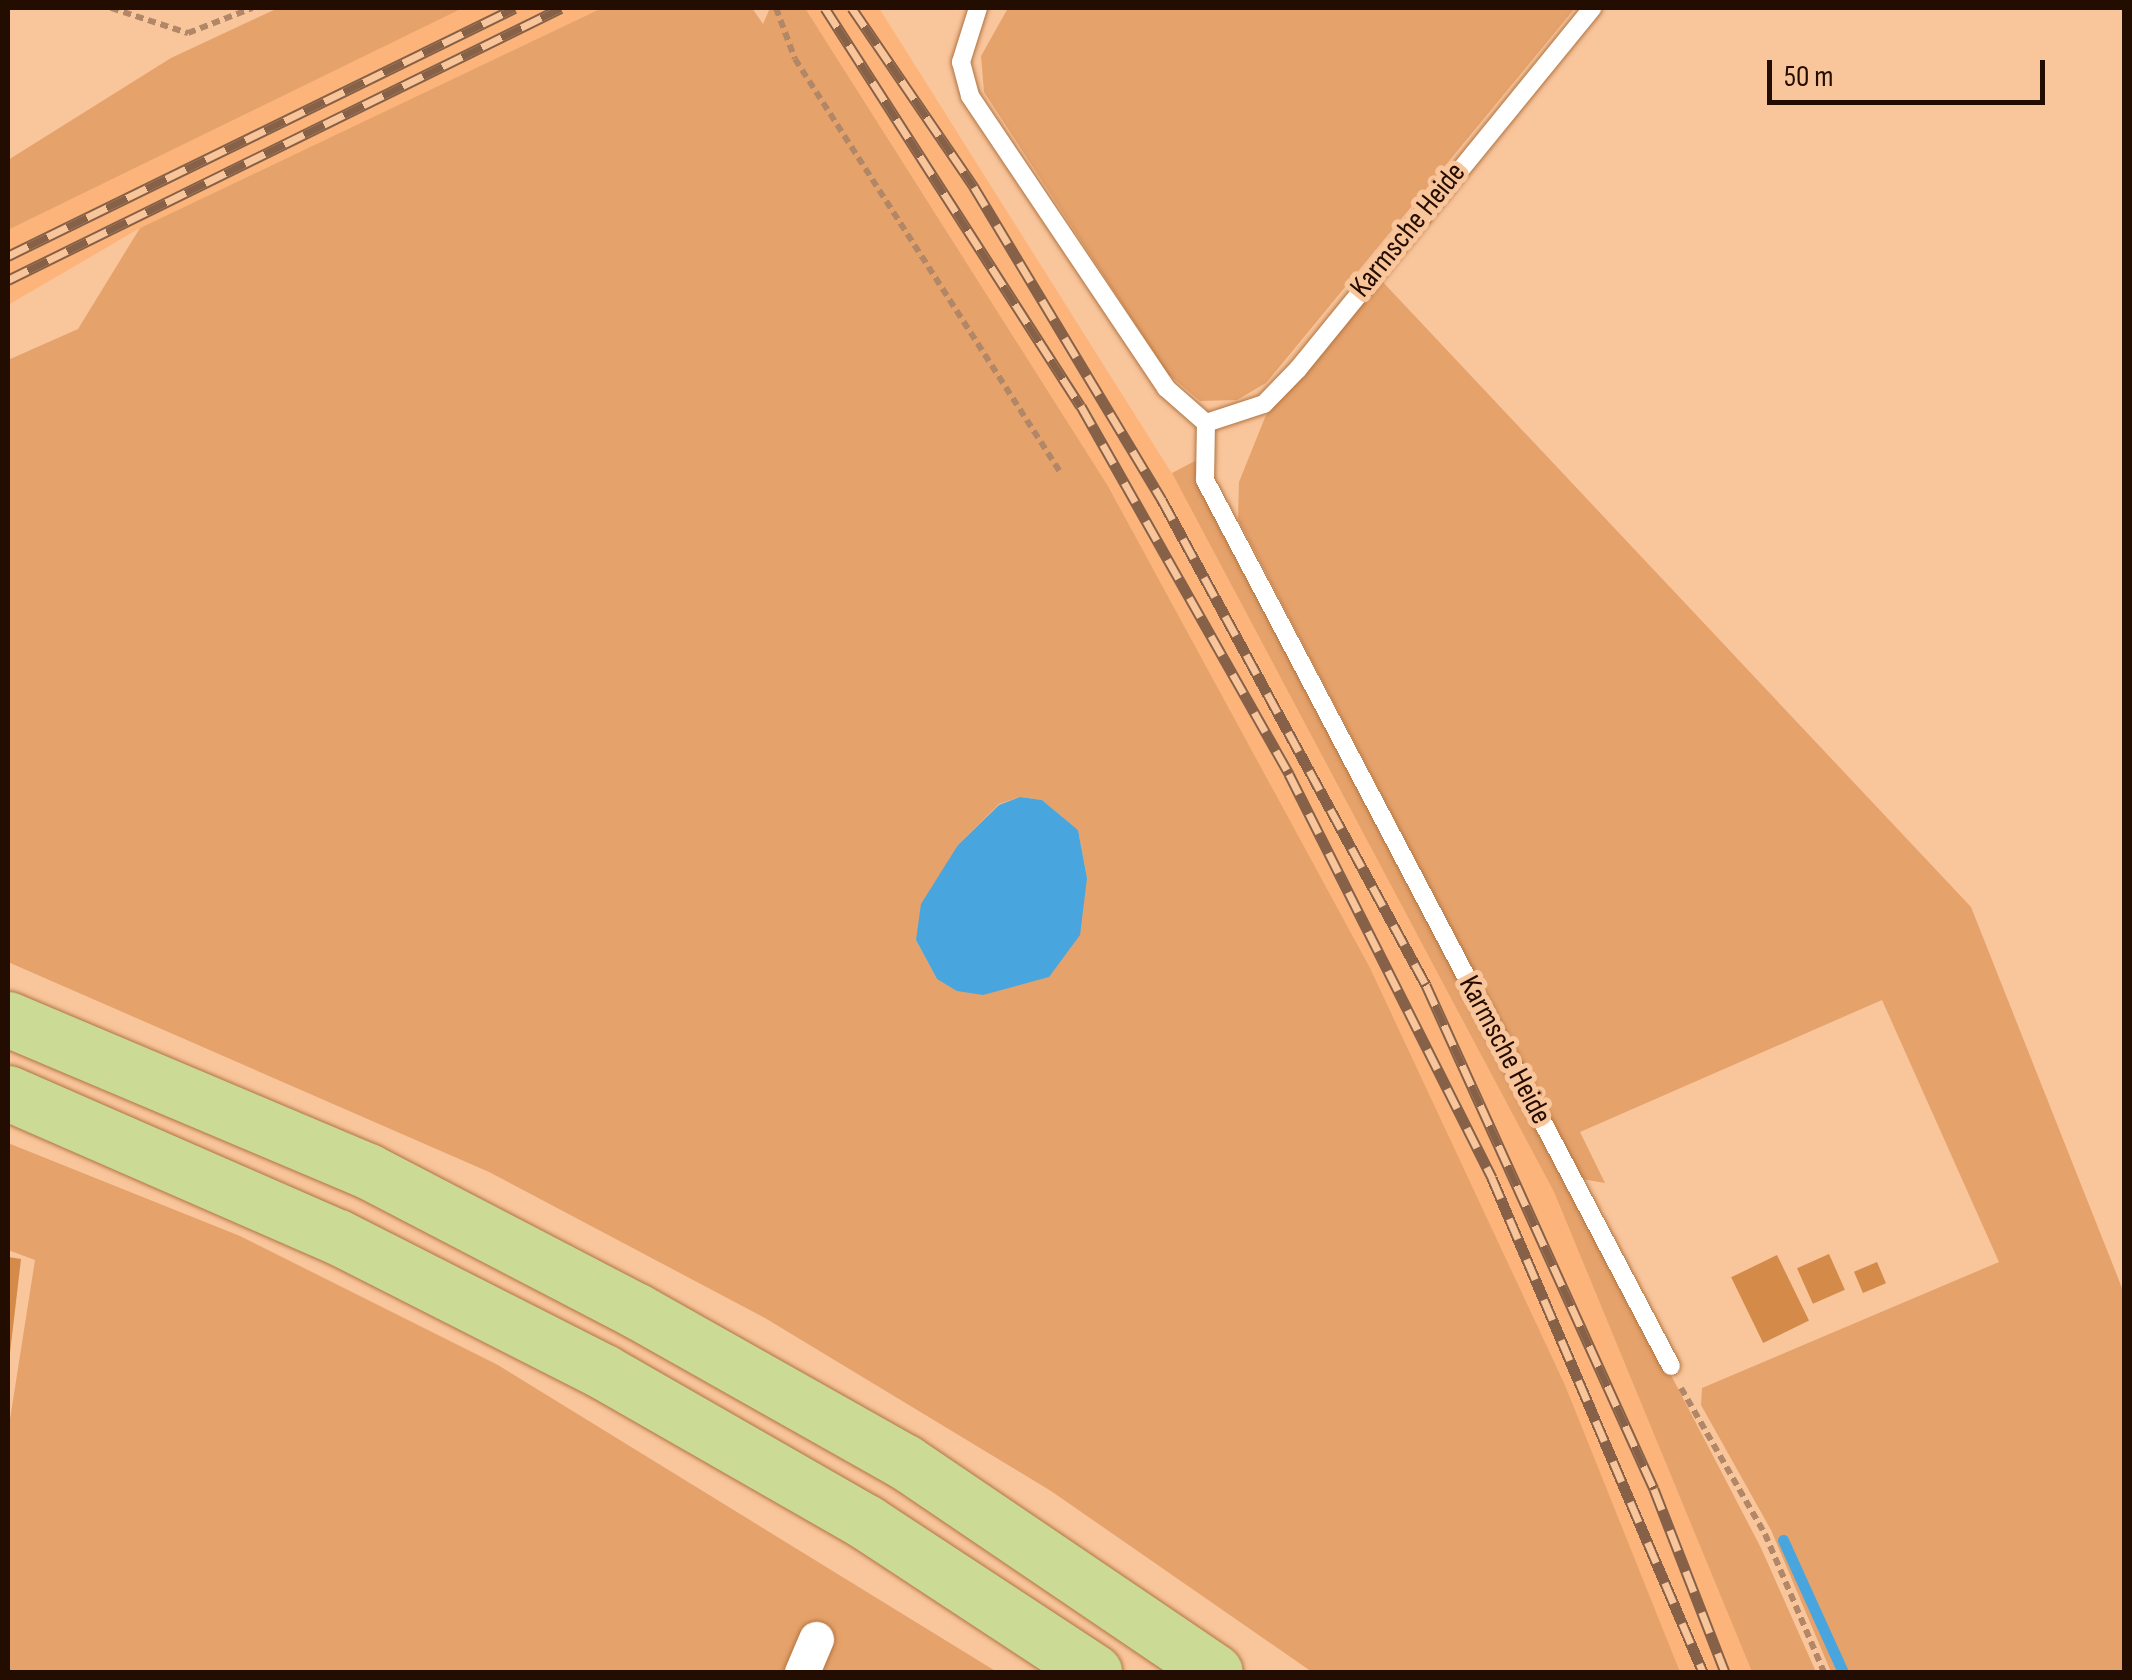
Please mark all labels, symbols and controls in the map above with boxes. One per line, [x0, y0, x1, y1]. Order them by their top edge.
scale bar [1772, 40, 2050, 102]
text: 50 m [1784, 59, 1833, 95]
street label: Karmsche Heide [1343, 155, 1473, 305]
street label: Karmsche Heide [1451, 970, 1559, 1130]

